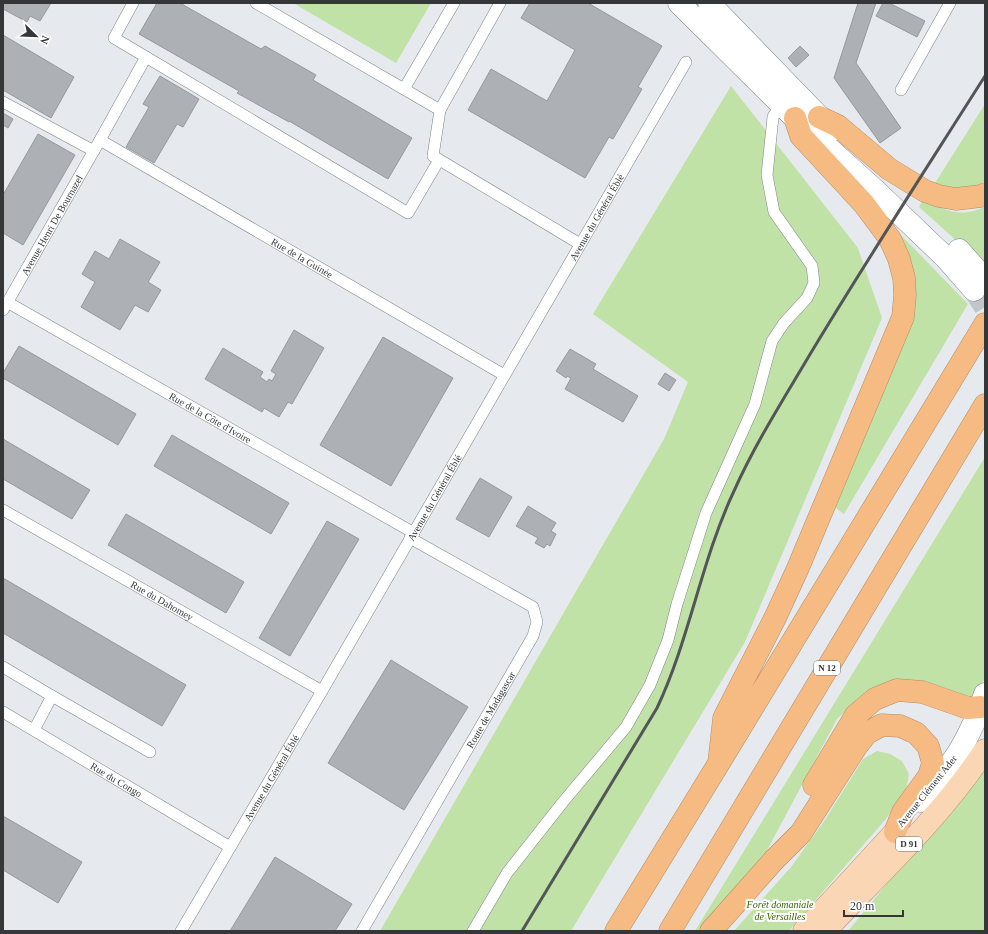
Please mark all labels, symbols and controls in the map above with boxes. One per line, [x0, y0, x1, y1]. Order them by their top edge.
north arrow [16, 16, 56, 56]
text: N [38, 34, 52, 46]
street label: Avenue du Général Éblé [567, 171, 626, 262]
street label: Avenue Henri De Bournazel [19, 173, 85, 277]
street label: Rue de la Guinée [270, 235, 335, 280]
street label: Rue de la Côte d'Ivoire [168, 390, 254, 445]
street label: Avenue du Général Éblé [405, 452, 464, 543]
street label: Rue du Dahomey [129, 578, 195, 622]
road number: N 12 [814, 661, 840, 675]
street label: Route de Madagascar [464, 669, 517, 750]
street label: Avenue du Général Éblé [242, 732, 301, 823]
street label: Avenue Clément Ader [895, 753, 960, 829]
street label: Rue du Congo [89, 760, 144, 799]
road number: D 91 [896, 837, 922, 851]
scale bar [844, 892, 903, 918]
park label: Forêt domaniale de Versailles [746, 899, 814, 922]
text: 20 m [850, 899, 875, 913]

